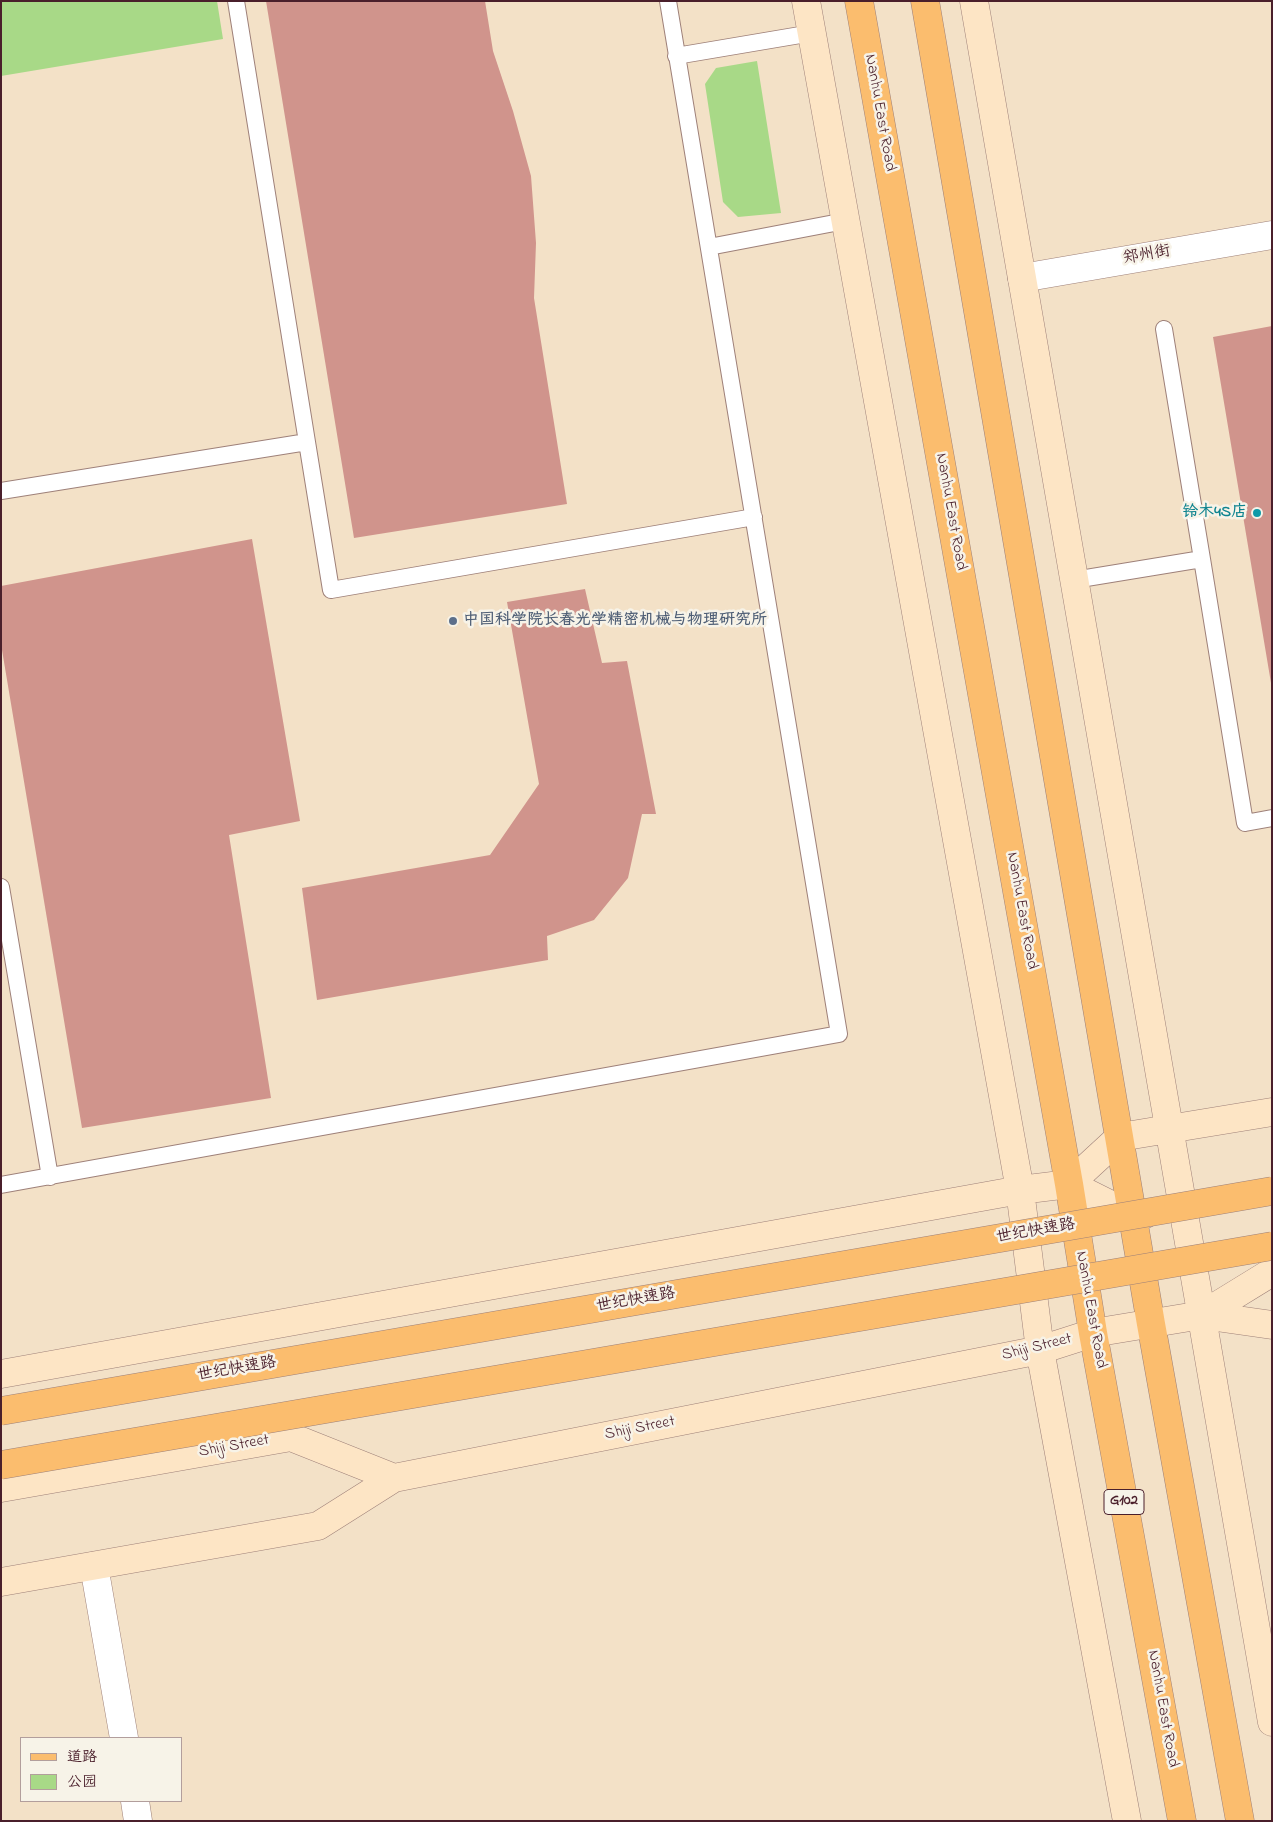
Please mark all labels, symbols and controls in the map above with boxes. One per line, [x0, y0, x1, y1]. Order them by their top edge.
street label: Nanhu East Road [859, 53, 899, 173]
street label: 郑州街 [1122, 242, 1172, 270]
street label: Nanhu East Road [930, 452, 970, 572]
place label: 铃木4S店 [1182, 503, 1247, 523]
marker: 铃木4S店 [1251, 507, 1263, 519]
place label: 中国科学院长春光学精密机械与物理研究所 [463, 611, 767, 631]
marker: 中国科学院长春光学精密机械与物理研究所 [447, 615, 459, 627]
street label: Nanhu East Road [1001, 851, 1041, 971]
street label: 世纪快速路 [995, 1216, 1077, 1248]
street label: Nanhu East Road [1070, 1250, 1110, 1370]
street label: 世纪快速路 [595, 1285, 677, 1317]
street label: Shiji Street [1000, 1330, 1074, 1366]
street label: 世纪快速路 [196, 1354, 278, 1386]
street label: Shiji Street [603, 1413, 677, 1445]
street label: Shiji Street [197, 1431, 271, 1463]
road number: G102 [1104, 1490, 1144, 1514]
street label: Nanhu East Road [1142, 1649, 1182, 1769]
legend [20, 1737, 182, 1802]
text: 道路 [67, 1746, 97, 1768]
text: 公园 [67, 1771, 97, 1793]

